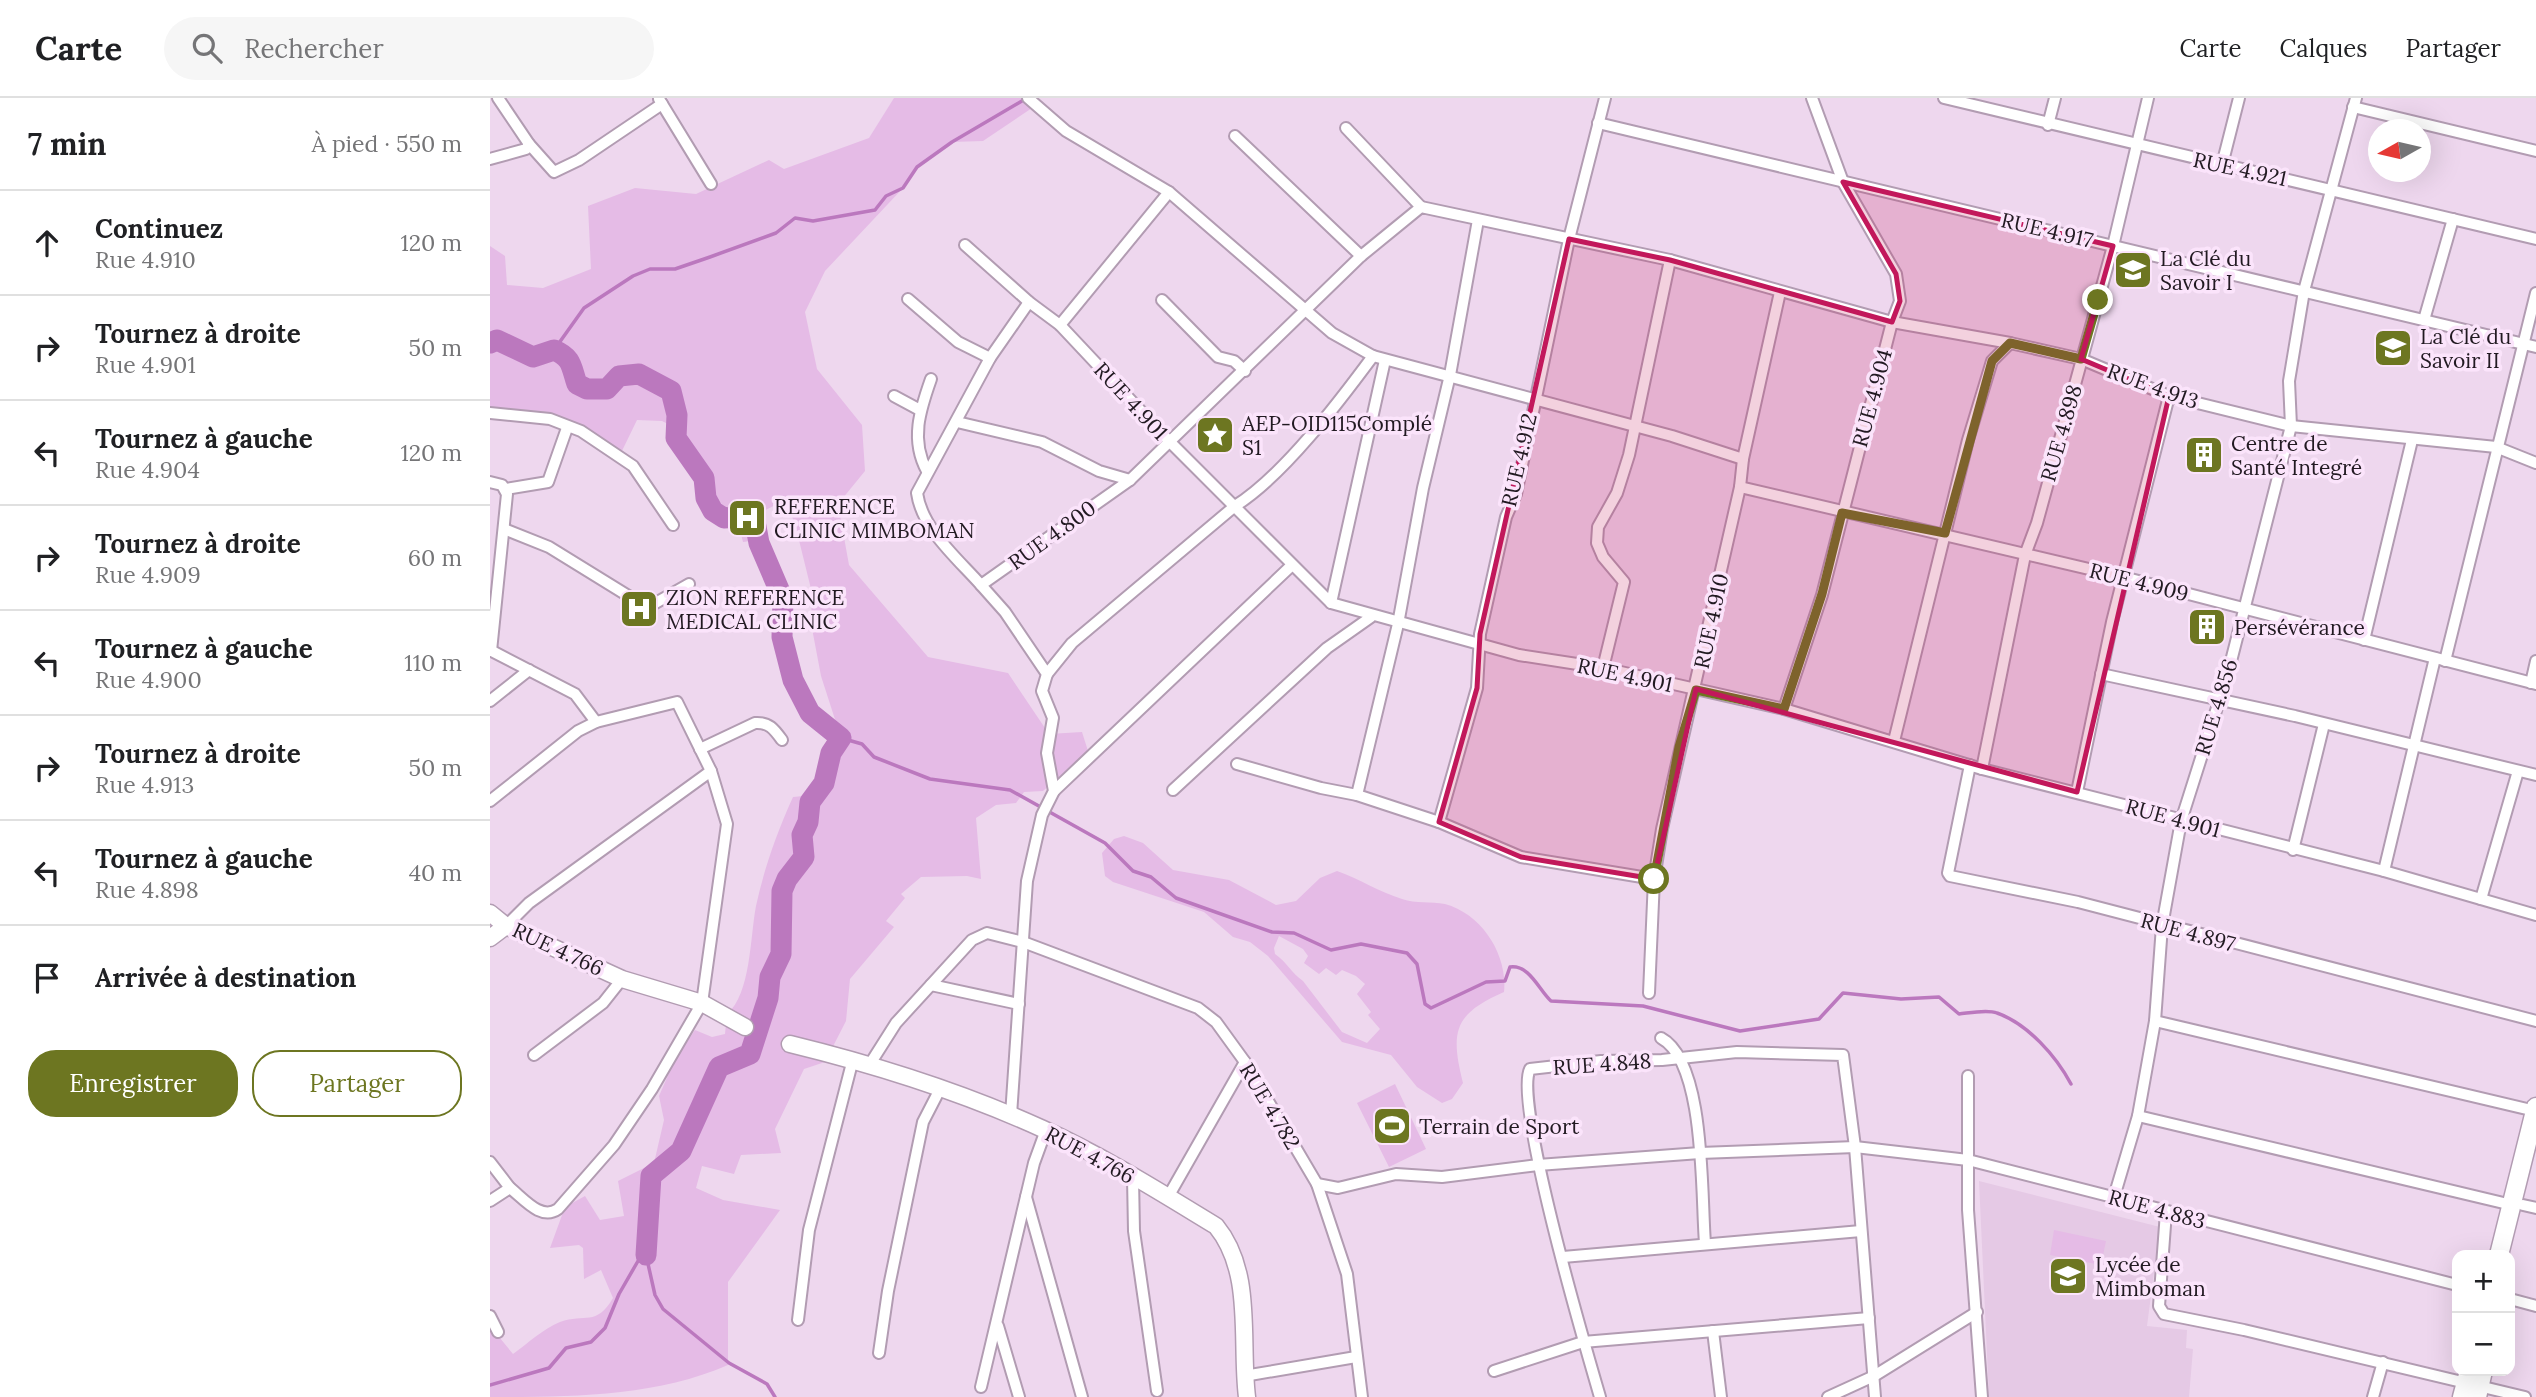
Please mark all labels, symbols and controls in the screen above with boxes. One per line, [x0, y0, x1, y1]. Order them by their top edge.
search box [164, 17, 654, 80]
text: Carte [35, 27, 122, 69]
icon: search [188, 29, 226, 67]
text: Rechercher [244, 32, 384, 65]
text: Carte [2179, 33, 2241, 64]
text: Calques [2279, 33, 2367, 64]
text: Partager [2405, 33, 2501, 64]
north arrow [2368, 119, 2431, 182]
text: 7 min [28, 125, 107, 163]
text: À pied · 550 m [311, 129, 462, 158]
street label: RUE 4.921 [2191, 146, 2289, 192]
street label: RUE 4.917 [1998, 206, 2096, 254]
text: Continuez [95, 212, 223, 245]
icon: ahead [28, 224, 66, 262]
text: 120 m [400, 228, 462, 257]
text: Rue 4.910 [95, 245, 196, 274]
place label: La Clé du Savoir I [2160, 245, 2251, 296]
school or university icon: La Clé du Savoir I [2112, 249, 2154, 291]
route end [2082, 284, 2113, 315]
text: Tournez à droite [95, 317, 301, 350]
place label: La Clé du Savoir II [2420, 323, 2511, 374]
school or university icon: La Clé du Savoir II [2372, 327, 2414, 369]
icon: right [28, 329, 66, 367]
text: 50 m [409, 333, 462, 362]
street label: RUE 4.904 [1846, 346, 1898, 450]
text: Rue 4.901 [95, 350, 196, 379]
street label: RUE 4.901 [1088, 356, 1174, 446]
street label: RUE 4.913 [2104, 357, 2202, 415]
street label: RUE 4.898 [2034, 381, 2088, 485]
place label: AEP-OID115Complé S1 [1241, 410, 1432, 461]
street label: RUE 4.912 [1495, 411, 1543, 509]
place icon: AEP-OID115Complé S1 [1194, 414, 1236, 456]
text: Tournez à gauche [95, 422, 313, 455]
place label: Centre de Santé Integré [2231, 430, 2362, 481]
icon: left [28, 434, 66, 472]
building icon: Centre de Santé Integré [2183, 434, 2225, 476]
text: 120 m [400, 438, 462, 467]
text: Rue 4.904 [95, 455, 200, 484]
place label: REFERENCE CLINIC MIMBOMAN [774, 493, 975, 544]
street label: RUE 4.800 [1003, 494, 1101, 576]
hospital icon: REFERENCE CLINIC MIMBOMAN [726, 497, 768, 539]
text: Tournez à droite [95, 527, 301, 560]
icon: right [28, 539, 66, 577]
text: 60 m [408, 543, 462, 572]
street label: RUE 4.909 [2087, 557, 2191, 607]
text: Rue 4.909 [95, 560, 201, 589]
street label: RUE 4.910 [1688, 571, 1734, 671]
place label: ZION REFERENCE MEDICAL CLINIC [666, 584, 844, 635]
hospital icon: ZION REFERENCE MEDICAL CLINIC [618, 588, 660, 630]
building icon: Persévérance [2186, 606, 2228, 648]
place label: Persévérance [2234, 614, 2365, 641]
text: Tournez à gauche [95, 632, 313, 665]
icon: left [28, 644, 66, 682]
text: 110 m [404, 648, 462, 677]
street label: RUE 4.901 [1575, 652, 1675, 698]
street label: RUE 4.856 [2189, 656, 2243, 758]
text: Rue 4.900 [95, 665, 202, 694]
text: Tournez à droite [95, 737, 301, 770]
icon: right [28, 749, 66, 787]
text: 50 m [409, 753, 462, 782]
text: Rue 4.913 [95, 770, 194, 799]
street label: RUE 4.901 [2123, 792, 2223, 844]
text: Tournez à gauche [95, 842, 313, 875]
icon: left [28, 854, 66, 892]
text: 40 m [409, 858, 462, 887]
route start [1638, 863, 1669, 894]
text: Rue 4.898 [95, 875, 199, 904]
street label: RUE 4.897 [2138, 906, 2239, 958]
street label: RUE 4.766 [508, 916, 608, 982]
icon: arrive [28, 959, 66, 997]
text: Arrivée à destination [95, 961, 356, 994]
street label: RUE 4.848 [1552, 1047, 1652, 1081]
button: Enregistrer [28, 1050, 238, 1117]
button: Partager [252, 1050, 462, 1117]
street label: RUE 4.782 [1234, 1058, 1306, 1154]
sports icon: Terrain de Sport [1371, 1105, 1413, 1147]
place label: Terrain de Sport [1419, 1113, 1580, 1140]
street label: RUE 4.766 [1041, 1120, 1139, 1190]
street label: RUE 4.883 [2106, 1183, 2208, 1235]
map controls [2452, 1250, 2515, 1376]
button: + [2452, 1250, 2515, 1313]
place label: Lycée de Mimboman [2095, 1251, 2206, 1302]
school or university icon: Lycée de Mimboman [2047, 1255, 2089, 1297]
button: − [2452, 1313, 2515, 1376]

